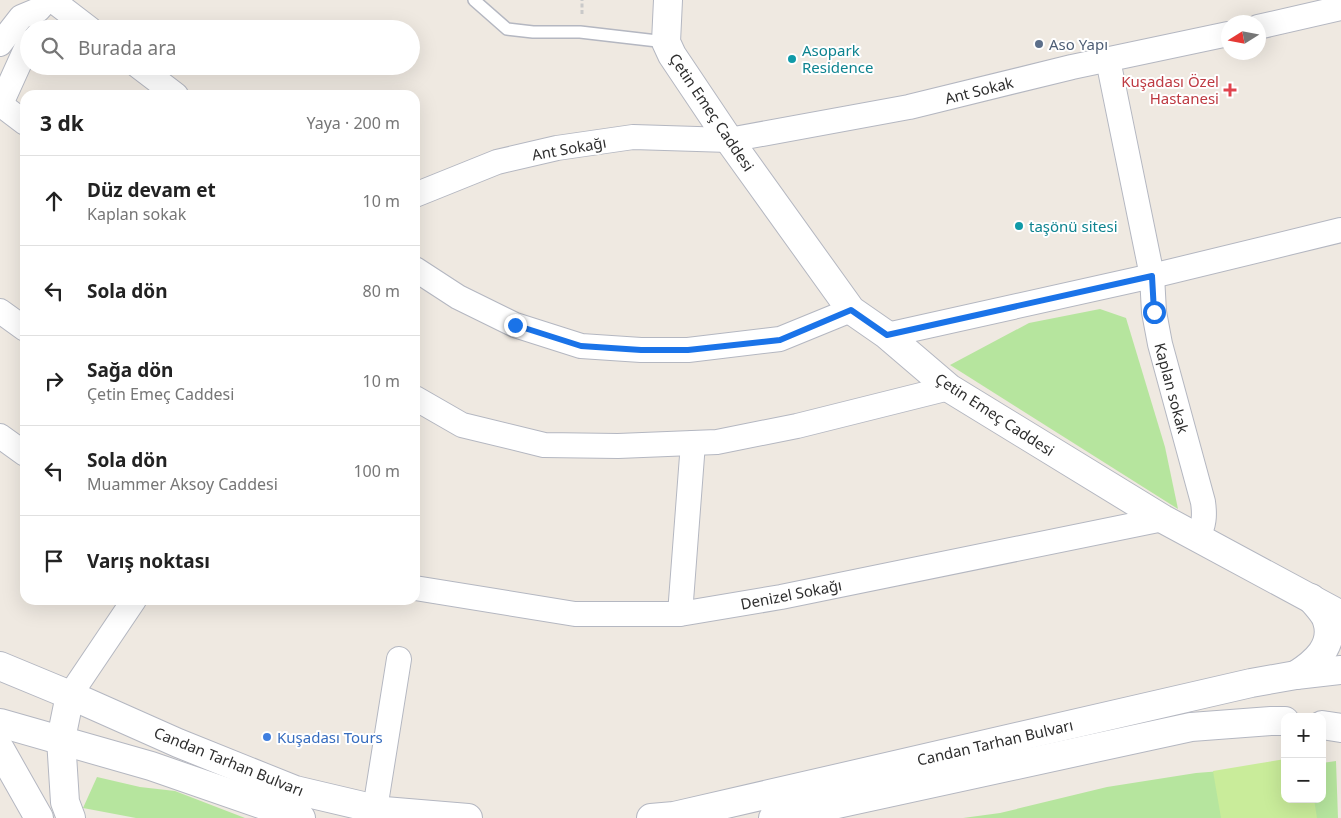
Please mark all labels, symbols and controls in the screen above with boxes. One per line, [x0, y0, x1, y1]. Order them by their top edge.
north arrow [1221, 15, 1266, 60]
search box [20, 20, 420, 75]
icon: search [38, 34, 66, 62]
place label: Aso Yapı [1049, 34, 1108, 54]
text: Burada ara [78, 35, 176, 61]
marker: Aso Yapı [1033, 38, 1045, 50]
place label: Asopark Residence [802, 40, 873, 77]
street label: Çetin Emeç Caddesi [665, 49, 759, 175]
marker: Asopark Residence [786, 53, 798, 65]
place label: Kuşadası Özel Hastanesi [1121, 71, 1219, 108]
street label: Ant Sokak [943, 72, 1015, 108]
marker: Kuşadası Özel Hastanesi [1223, 83, 1237, 97]
text: 3 dk [40, 109, 84, 137]
text: Yaya · 200 m [306, 112, 400, 134]
street label: Ant Sokağı [530, 132, 608, 164]
text: Düz devam et [87, 177, 216, 203]
icon: ahead [40, 187, 68, 215]
text: 10 m [363, 190, 400, 212]
text: Kaplan sokak [87, 203, 186, 225]
place label: taşönü sitesi [1029, 216, 1118, 236]
marker: taşönü sitesi [1013, 220, 1025, 232]
icon: left [40, 277, 68, 305]
text: Sola dön [87, 278, 168, 304]
text: 80 m [363, 280, 400, 302]
route start [1143, 301, 1166, 324]
route end [504, 314, 527, 337]
street label: Kaplan sokak [1150, 340, 1194, 436]
text: Sağa dön [87, 357, 173, 383]
icon: right [40, 367, 68, 395]
street label: Çetin Emeç Caddesi [932, 368, 1058, 460]
text: 10 m [363, 370, 400, 392]
text: Çetin Emeç Caddesi [87, 383, 234, 405]
text: Sola dön [87, 447, 168, 473]
icon: left [40, 457, 68, 485]
text: 100 m [353, 460, 400, 482]
text: Muammer Aksoy Caddesi [87, 473, 278, 495]
icon: arrive [40, 547, 68, 575]
text: Varış noktası [87, 548, 210, 574]
street label: Denizel Sokağı [739, 574, 843, 614]
map controls [1281, 713, 1326, 803]
button: + [1281, 713, 1326, 758]
street label: Candan Tarhan Bulvarı [915, 714, 1075, 770]
street label: Candan Tarhan Bulvarı [151, 722, 307, 800]
place label: Kuşadası Tours [277, 727, 383, 747]
marker: Kuşadası Tours [261, 731, 273, 743]
button: − [1281, 758, 1326, 803]

